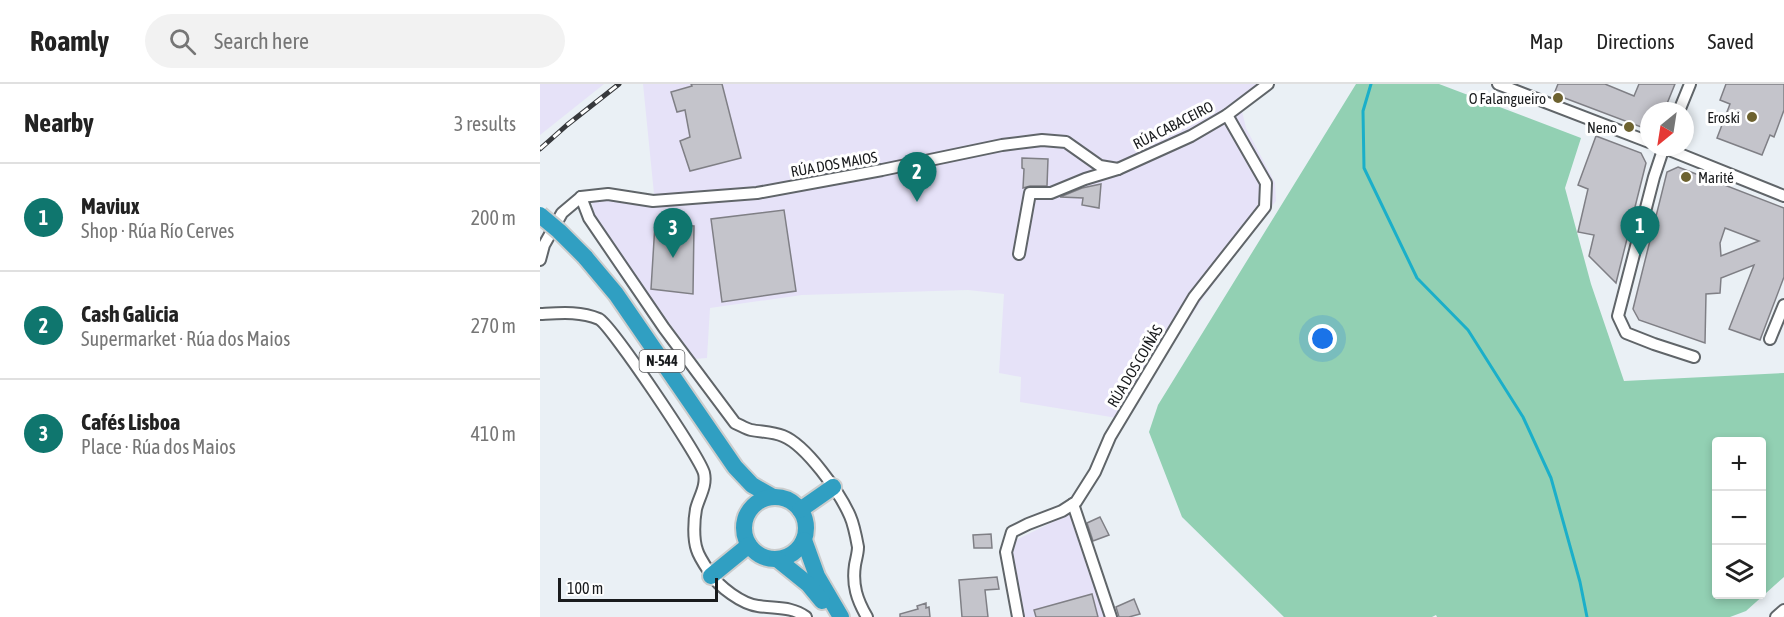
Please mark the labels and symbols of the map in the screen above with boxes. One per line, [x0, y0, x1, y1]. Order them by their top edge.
place label: O Falangueiro [1469, 90, 1546, 107]
marker: O Falangueiro [1551, 91, 1565, 105]
street label: RÚA CABACEIRO [1130, 97, 1216, 152]
north arrow [1640, 102, 1694, 156]
place label: Eroski [1707, 109, 1740, 126]
marker: Eroski [1745, 110, 1759, 124]
place label: Neno [1587, 119, 1617, 136]
marker: Neno [1622, 120, 1636, 134]
street label: RÚA DOS MAIOS [789, 148, 879, 180]
pin: 2 [898, 152, 937, 202]
place label: Marité [1698, 169, 1734, 186]
marker: Marité [1679, 170, 1693, 184]
pin: 1 [1620, 206, 1660, 256]
pin: 3 [654, 208, 692, 258]
street label: RÚA DOS COIÑÁS [1104, 322, 1166, 410]
your location [1308, 324, 1337, 353]
road number: N-544 [640, 350, 684, 372]
scale bar [558, 575, 718, 602]

